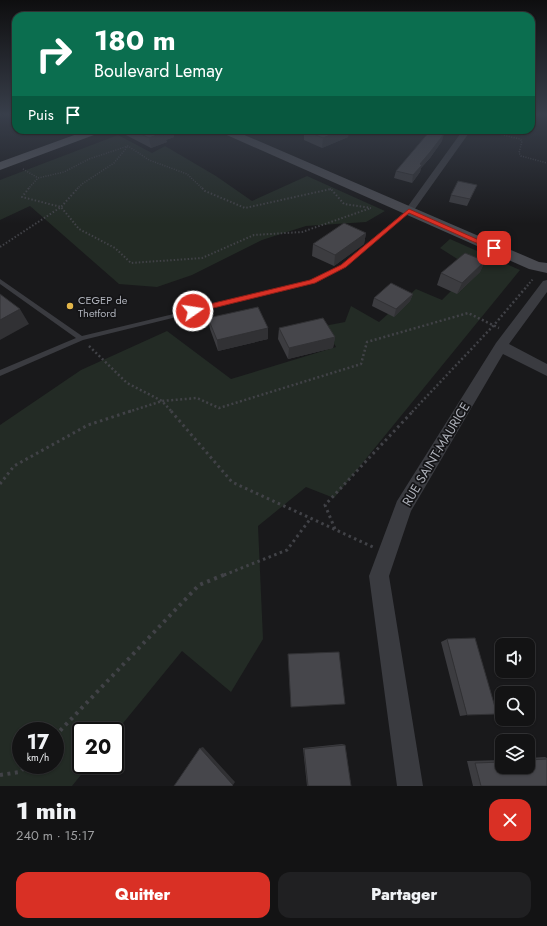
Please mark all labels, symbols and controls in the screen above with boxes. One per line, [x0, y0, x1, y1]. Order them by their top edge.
text: 180 m [94, 20, 176, 61]
icon: right [28, 28, 80, 80]
text: Boulevard Lemay [94, 58, 223, 84]
text: Puis [28, 104, 54, 126]
icon: arrive [62, 104, 84, 126]
pin [477, 231, 511, 265]
icon: arrive [483, 237, 505, 259]
position arrow [172, 290, 214, 332]
place label: CEGEP de Thetford [78, 292, 128, 321]
marker: CEGEP de Thetford [65, 301, 75, 311]
street label: RUE SAINT-MAURICE [397, 399, 475, 509]
map controls [495, 638, 535, 774]
button: sound [495, 638, 535, 678]
button: search [495, 686, 535, 726]
speed limit sign: 20 [72, 722, 124, 774]
text: 17 [27, 728, 49, 757]
button: layers [495, 734, 535, 774]
text: km/h [27, 750, 49, 765]
text: 1 min [16, 793, 77, 828]
button: close [489, 799, 531, 841]
text: 240 m · 15:17 [16, 826, 94, 845]
button: Quitter [16, 872, 270, 918]
button: Partager [278, 872, 531, 918]

